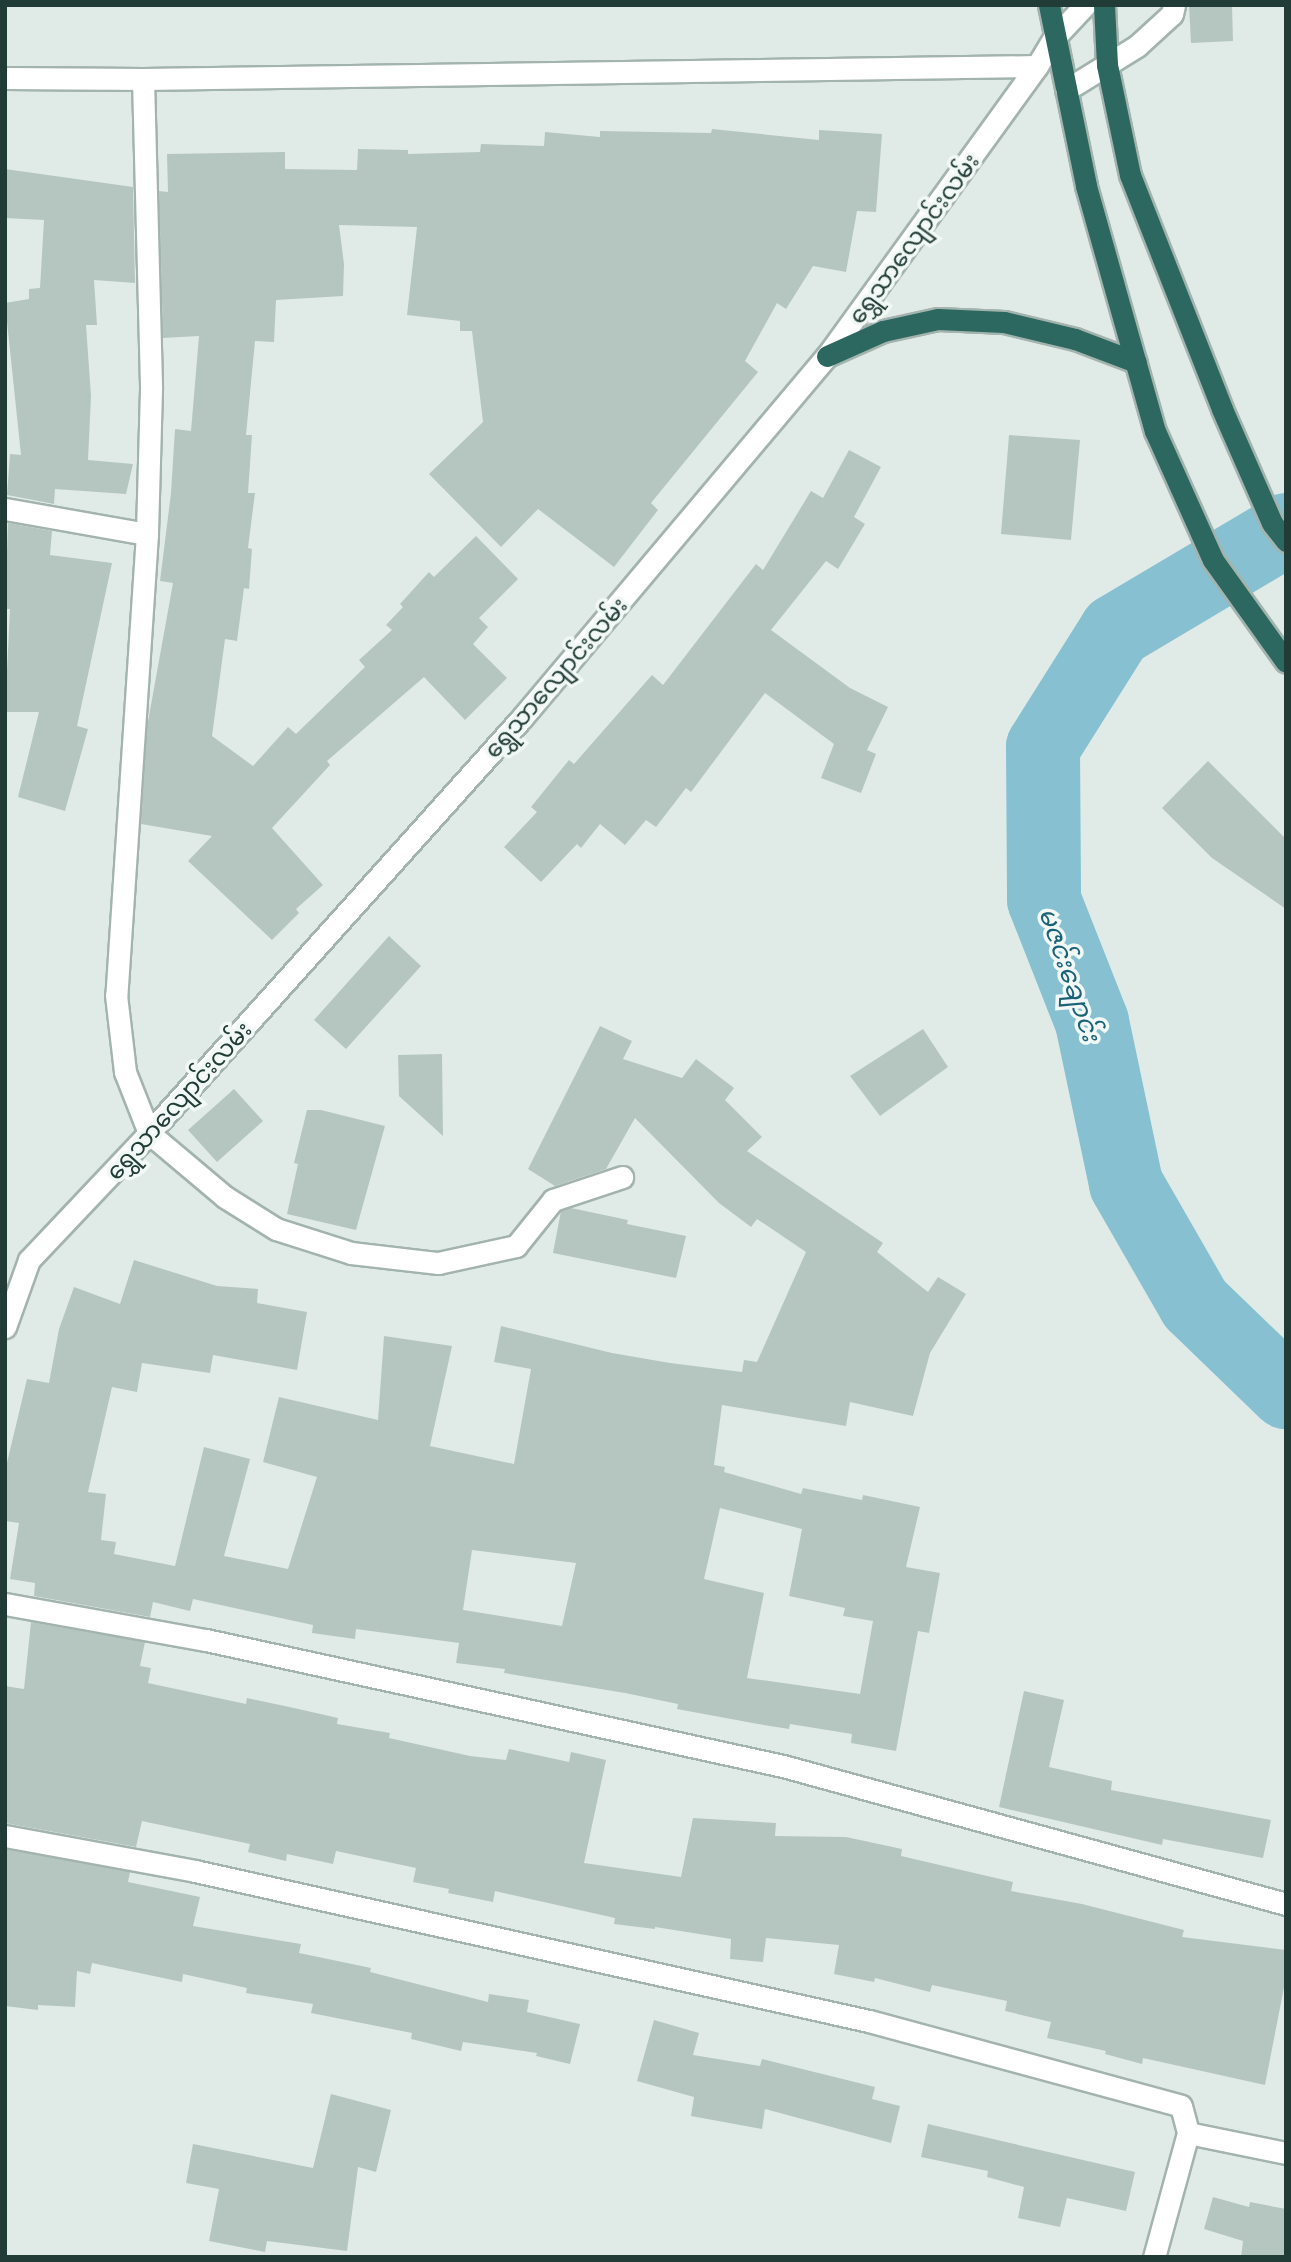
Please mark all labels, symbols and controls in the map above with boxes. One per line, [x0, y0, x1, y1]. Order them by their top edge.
street label: ရွှေသာလျောင်းလမ်း [841, 147, 985, 329]
street label: ရွှေသာလျောင်းလမ်း [477, 591, 633, 763]
water label: မဇင်းချောင်း [1034, 903, 1108, 1045]
street label: ရွှေသာလျောင်းလမ်း [99, 1015, 257, 1185]

